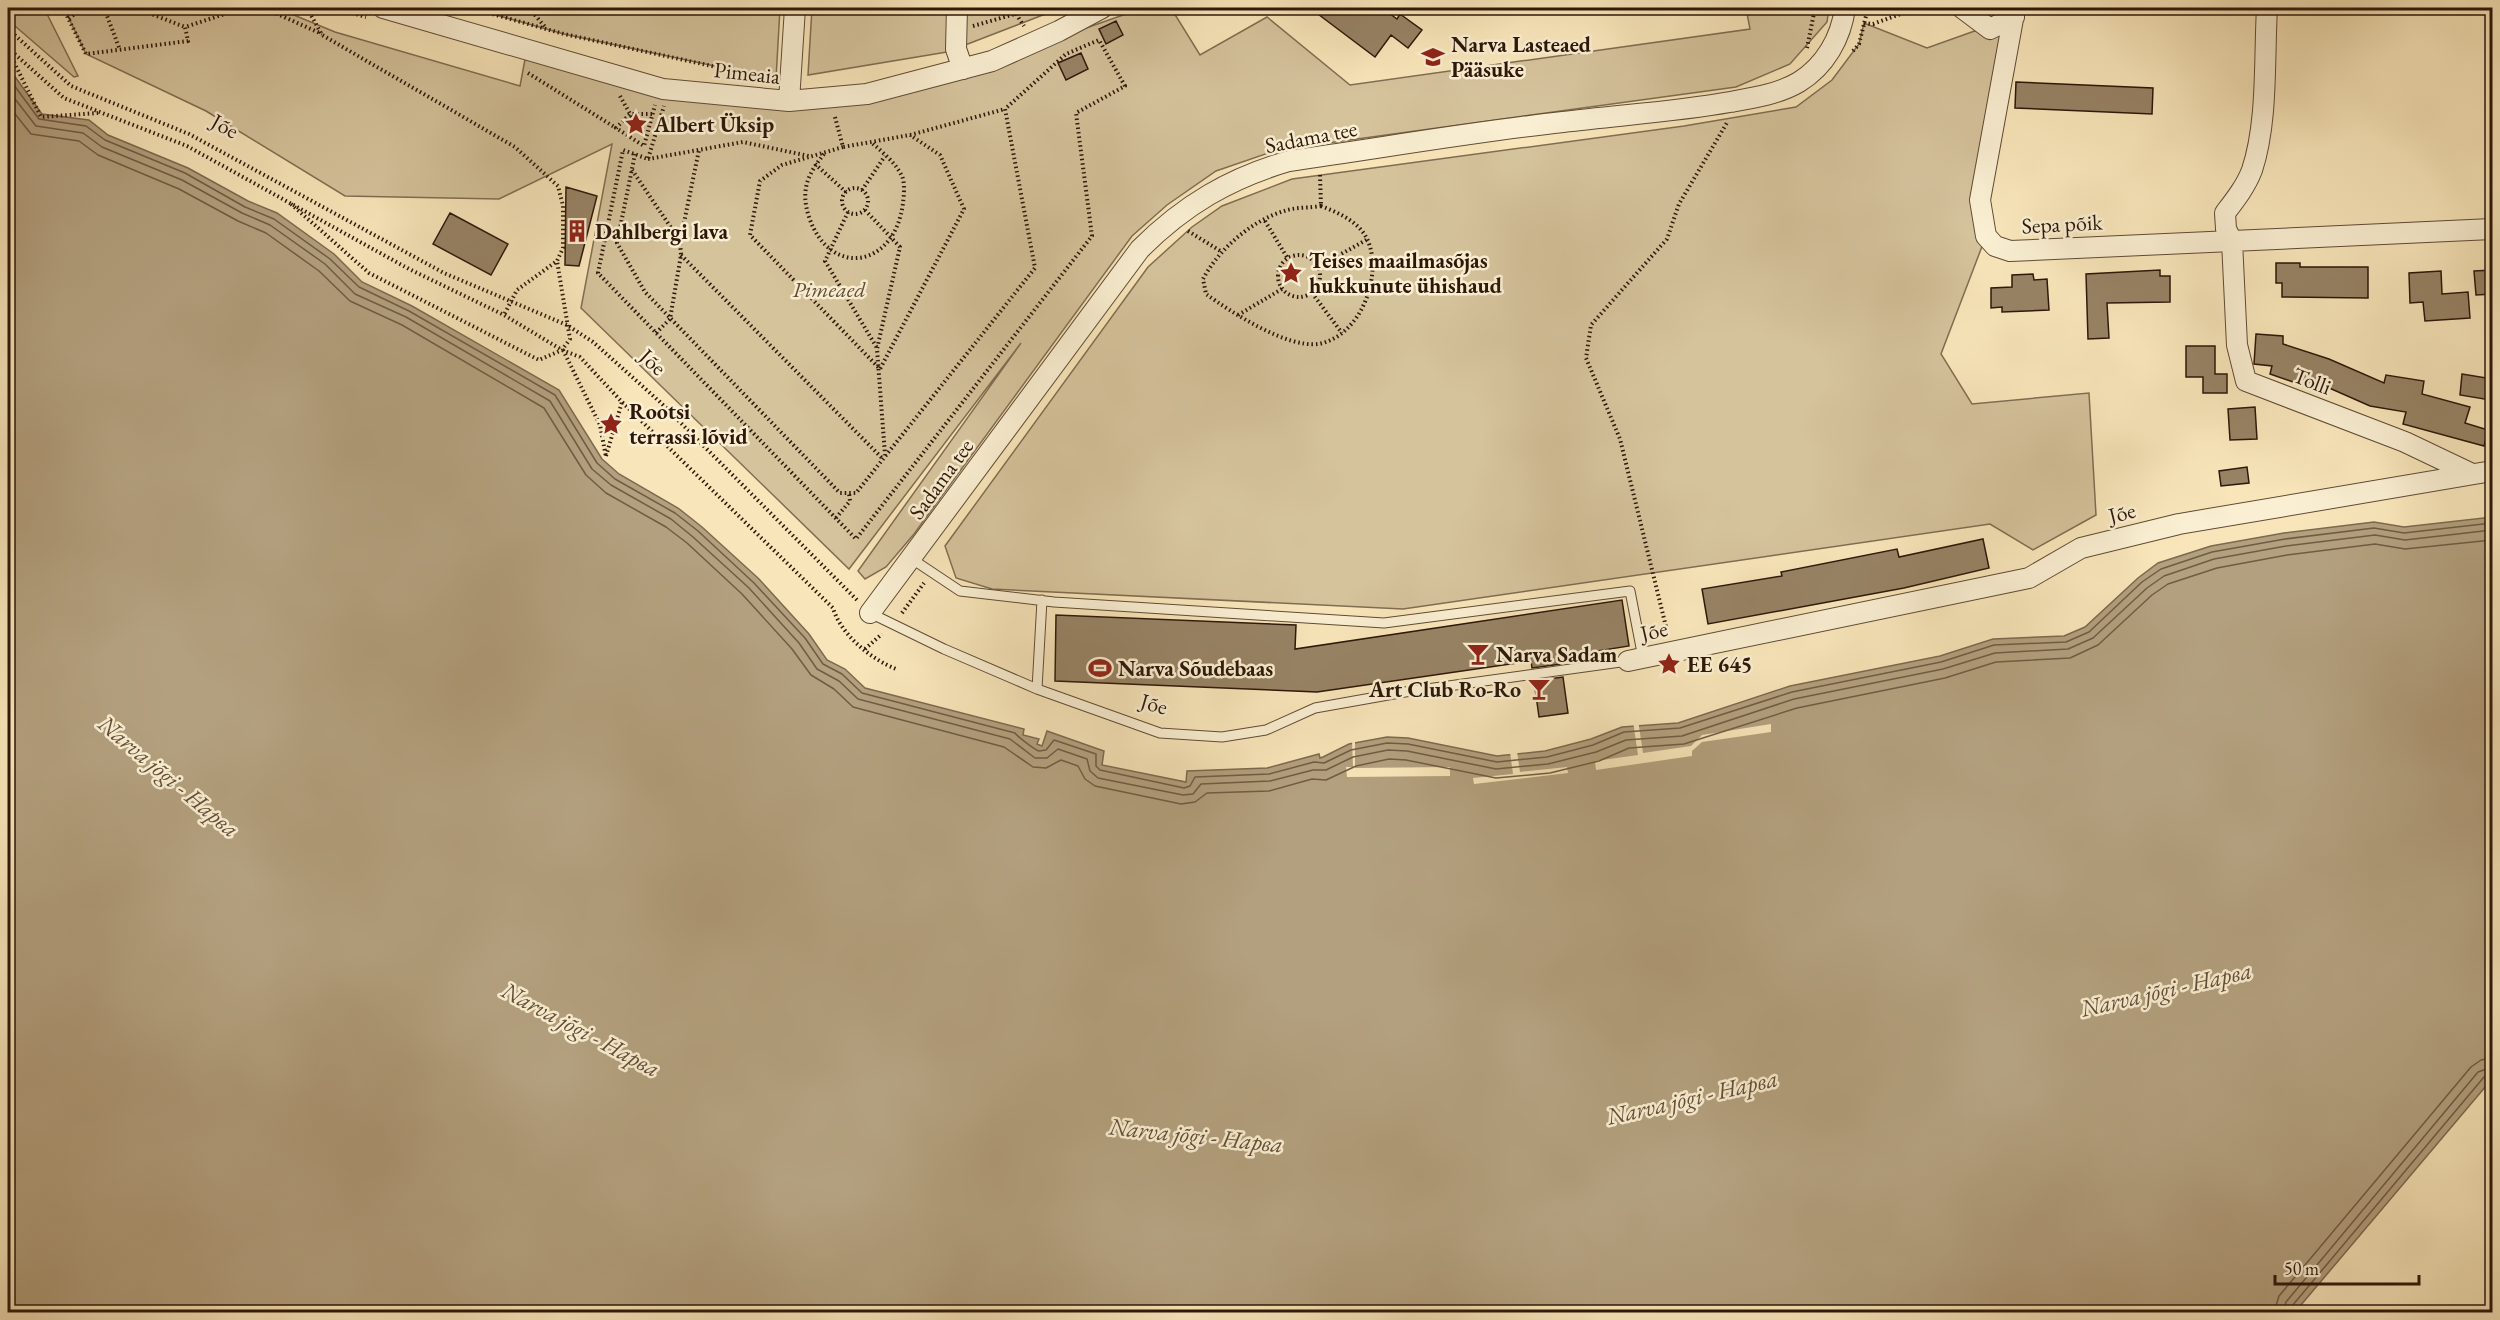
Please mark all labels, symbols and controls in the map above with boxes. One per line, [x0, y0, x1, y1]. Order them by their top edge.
place label: Narva Lasteaed Pääsuke [1451, 30, 1591, 84]
school or university icon: Narva Lasteaed Pääsuke [1420, 44, 1446, 70]
street label: Pimeaia [713, 55, 782, 91]
street label: Jõe [204, 106, 244, 145]
place label: Albert Üksip [653, 110, 774, 139]
place icon: Albert Üksip [623, 111, 649, 137]
street label: Sadama tee [1263, 114, 1360, 160]
street label: Sepa põik [2021, 207, 2104, 241]
place label: Dahlbergi lava [595, 217, 728, 246]
building icon: Dahlbergi lava [564, 218, 590, 244]
place label: Teises maailmasõjas hukkunute ühishaud [1309, 246, 1502, 300]
place icon: Teises maailmasõjas hukkunute ühishaud [1278, 260, 1304, 286]
park label: Pimeaed [792, 275, 866, 304]
street label: Jõe [632, 341, 673, 382]
street label: Tolli [2289, 360, 2335, 402]
place label: Rootsi terrassi lõvid [629, 397, 748, 451]
place icon: Rootsi terrassi lõvid [598, 411, 624, 437]
street label: Sadama tee [902, 432, 980, 525]
street label: Jõe [2103, 496, 2139, 531]
street label: Jõe [1636, 614, 1671, 649]
place label: Narva Sadam [1496, 640, 1617, 669]
bar icon: Narva Sadam [1465, 641, 1491, 667]
place label: EE 645 [1687, 650, 1752, 679]
place icon: EE 645 [1656, 651, 1682, 677]
place label: Narva Sõudebaas [1118, 654, 1273, 683]
sports icon: Narva Sõudebaas [1087, 655, 1113, 681]
place label: Art Club Ro-Ro [1368, 675, 1521, 704]
bar icon: Art Club Ro-Ro [1526, 676, 1552, 702]
street label: Jõe [1135, 686, 1171, 722]
water label: Narva jõgi - Нарва [91, 707, 246, 844]
water label: Narva jõgi - Нарва [2076, 954, 2255, 1024]
water label: Narva jõgi - Нарва [496, 974, 665, 1084]
water label: Narva jõgi - Нарва [1602, 1062, 1781, 1132]
water label: Narva jõgi - Нарва [1106, 1110, 1285, 1160]
scale bar [2275, 1248, 2419, 1286]
text: 50 m [2284, 1257, 2319, 1280]

